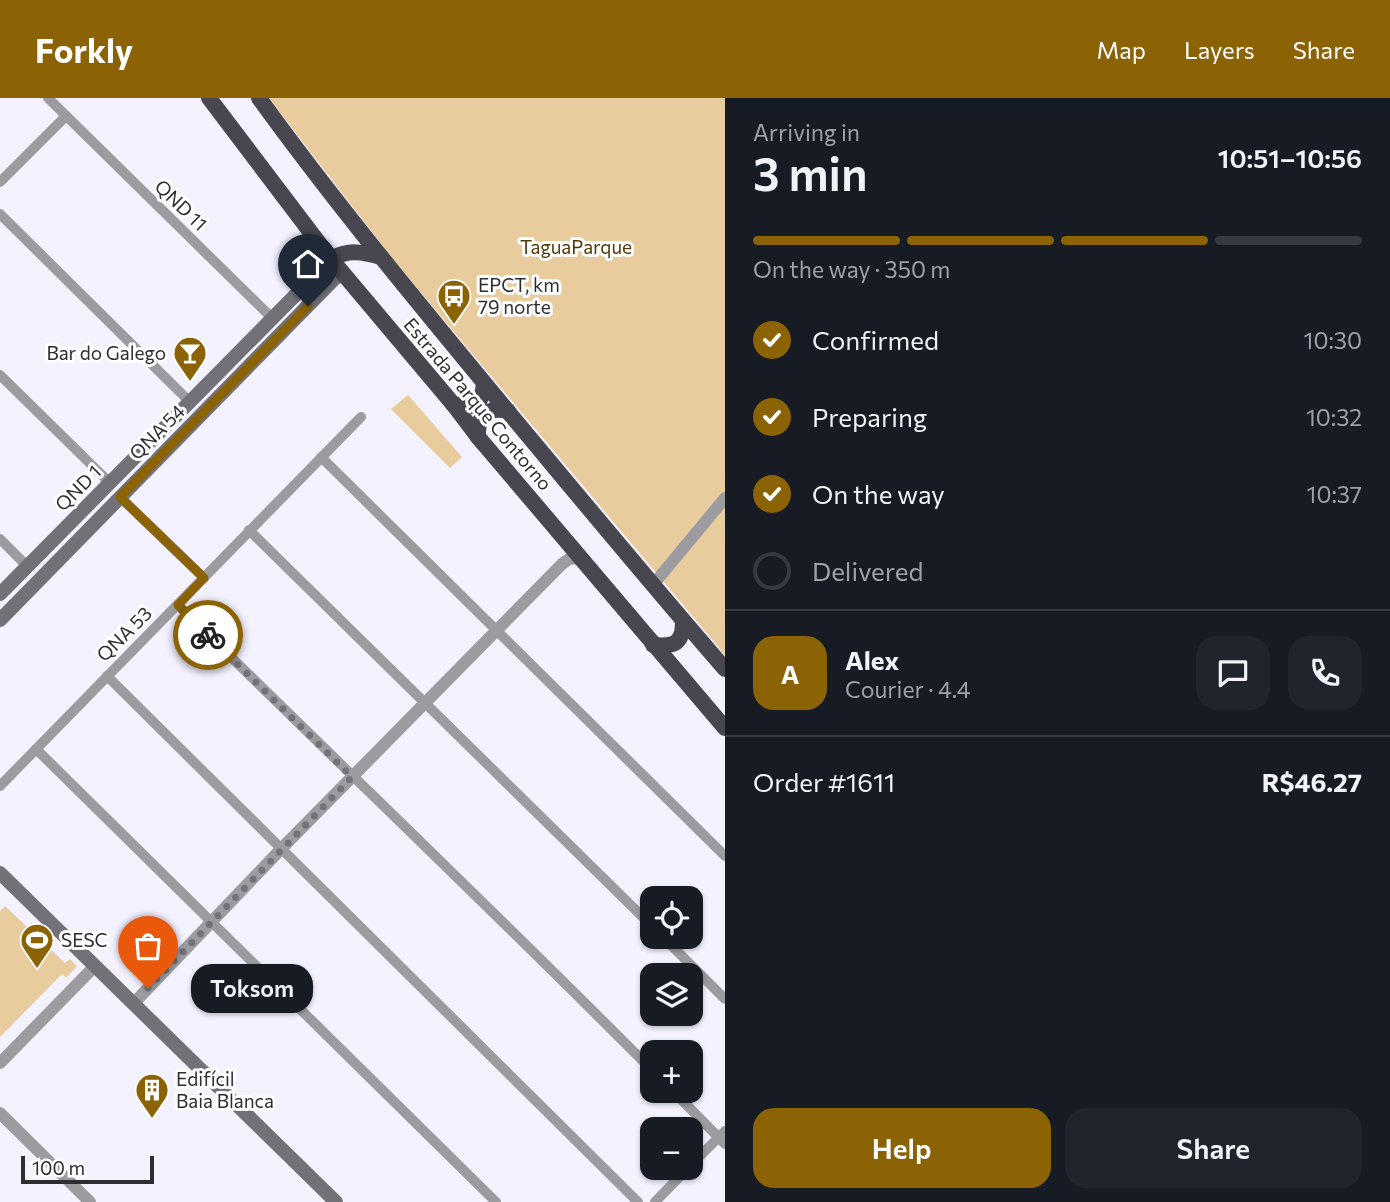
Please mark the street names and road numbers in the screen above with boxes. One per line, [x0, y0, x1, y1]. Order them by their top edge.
street label: QND 11 [150, 174, 212, 235]
street label: Estrada Parque Contorno [399, 313, 557, 495]
street label: QNA 54 [124, 399, 189, 464]
street label: QND 1 [50, 460, 105, 515]
street label: QNA 53 [91, 601, 156, 666]

